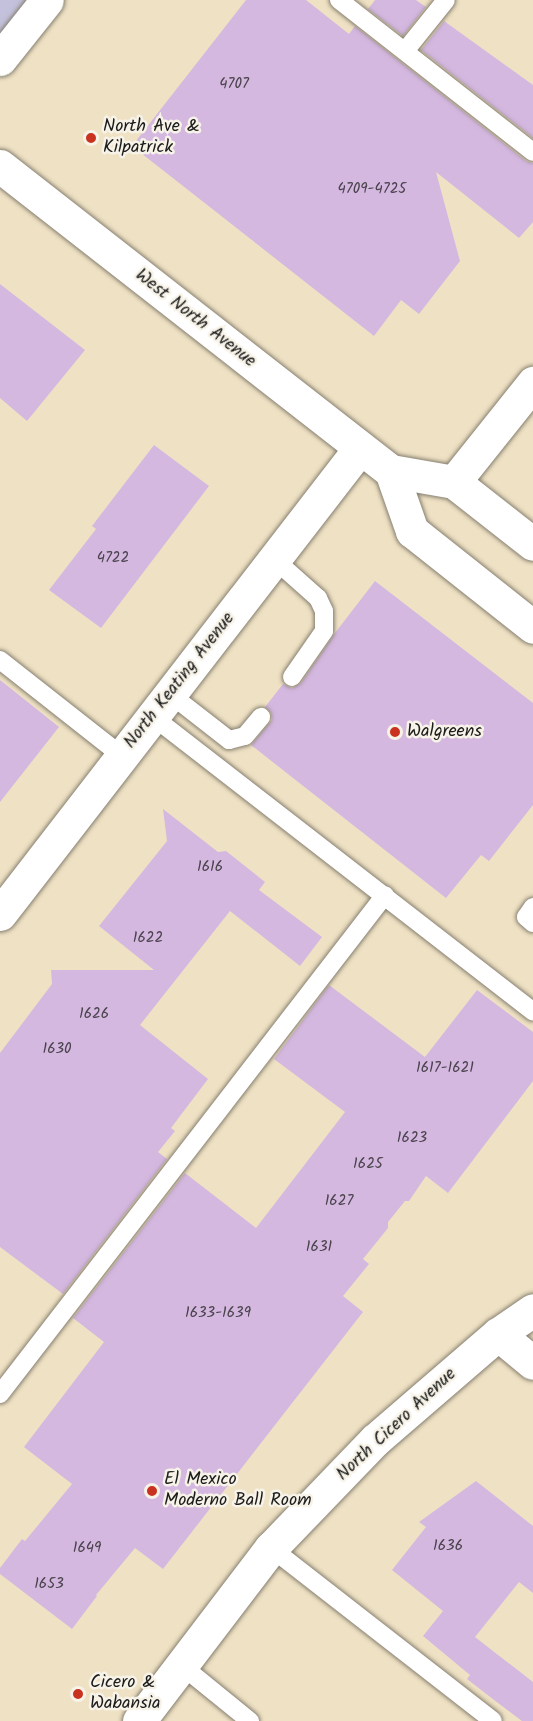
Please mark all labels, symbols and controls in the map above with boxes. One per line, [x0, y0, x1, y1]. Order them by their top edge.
house number: 4707 [219, 76, 249, 94]
place label: North Ave & Kilpatrick [103, 117, 200, 160]
marker: North Ave & Kilpatrick [84, 131, 98, 145]
house number: 4709-4725 [338, 181, 406, 199]
street label: West North Avenue [130, 265, 260, 373]
house number: 4722 [97, 550, 129, 568]
street label: North Keating Avenue [120, 609, 240, 753]
place label: Walgreens [407, 721, 482, 743]
marker: Walgreens [388, 725, 402, 739]
house number: 1616 [197, 859, 223, 877]
house number: 1622 [133, 930, 163, 948]
house number: 1626 [79, 1006, 109, 1024]
house number: 1630 [42, 1041, 72, 1059]
house number: 1617-1621 [416, 1060, 474, 1078]
house number: 1623 [397, 1130, 427, 1148]
house number: 1625 [353, 1156, 383, 1174]
house number: 1627 [325, 1193, 353, 1211]
house number: 1631 [306, 1239, 332, 1257]
house number: 1633-1639 [185, 1305, 251, 1323]
street label: North Cicero Avenue [333, 1364, 461, 1486]
place label: El Mexico Moderno Ball Room [164, 1470, 311, 1512]
marker: El Mexico Moderno Ball Room [145, 1484, 159, 1498]
house number: 1636 [433, 1538, 463, 1556]
house number: 1649 [73, 1540, 101, 1558]
house number: 1653 [34, 1576, 64, 1594]
place label: Cicero & Wabansia [90, 1673, 160, 1716]
marker: Cicero & Wabansia [71, 1687, 85, 1701]

